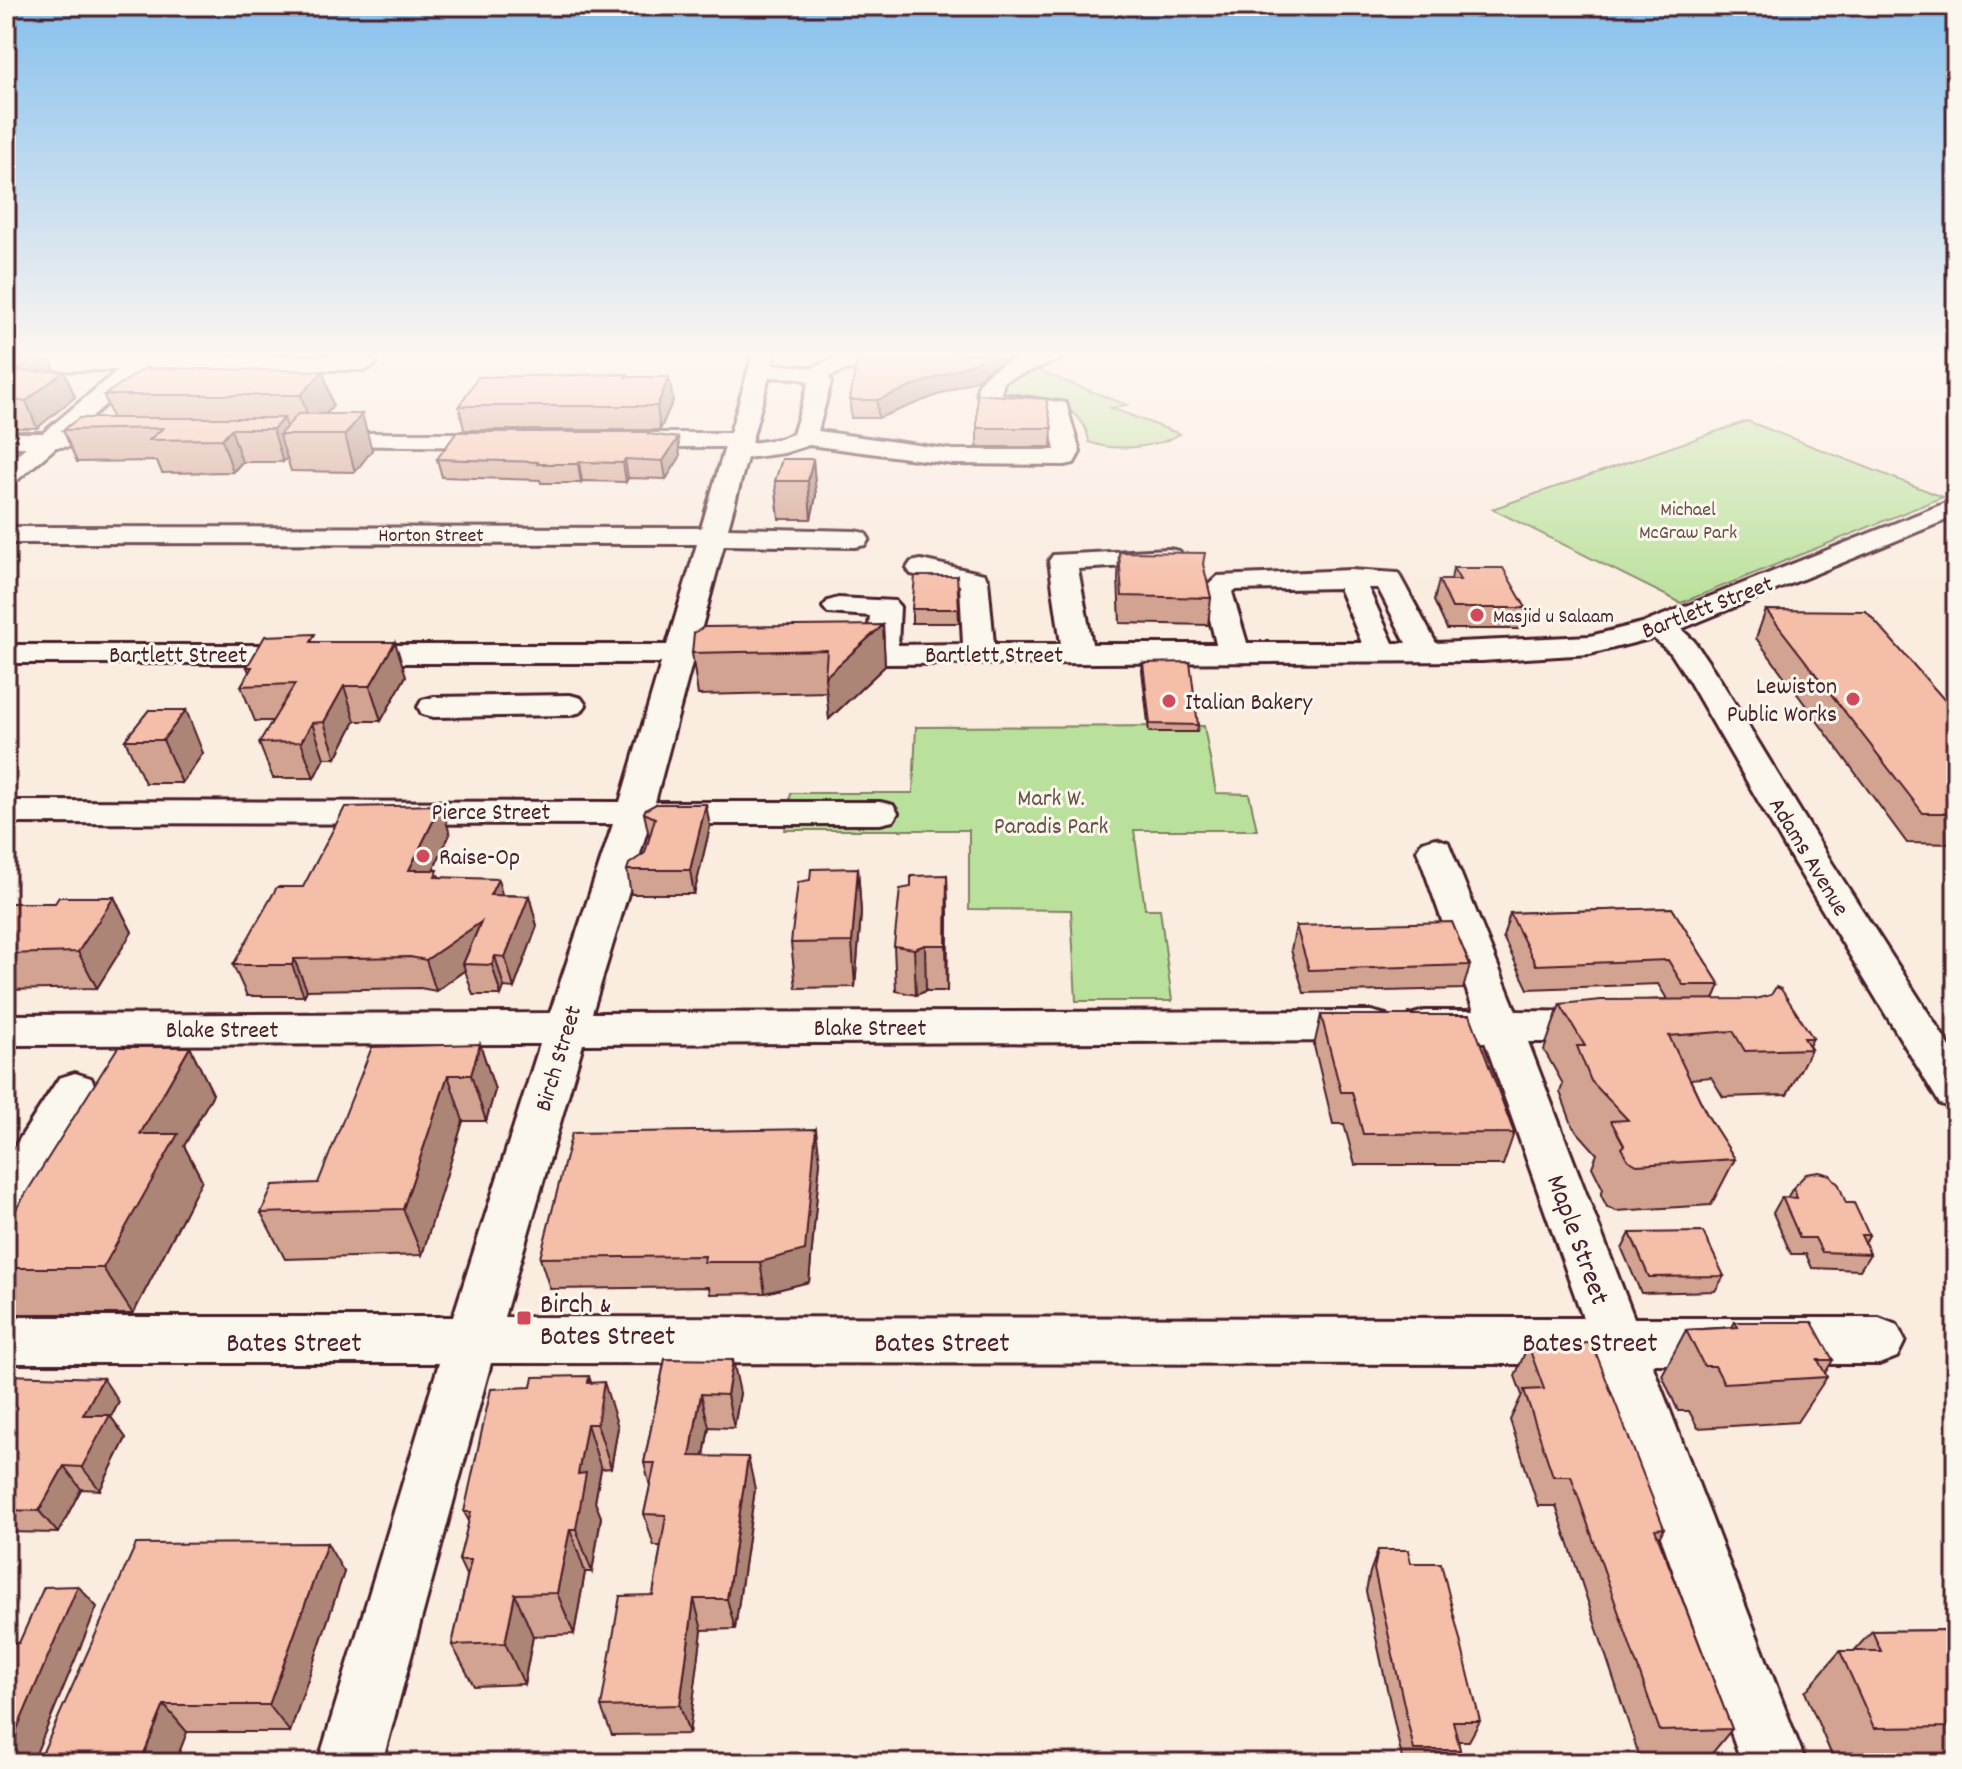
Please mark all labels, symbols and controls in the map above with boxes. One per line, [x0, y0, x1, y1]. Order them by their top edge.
park label: Michael McGraw Park [1639, 497, 1737, 548]
street label: Horton Street [378, 523, 484, 551]
street label: Bartlett Street [1637, 568, 1779, 649]
place label: Masjid u Salaam [1493, 604, 1614, 632]
marker: Masjid u Salaam [1468, 606, 1486, 624]
street label: Bartlett Street [109, 640, 247, 674]
street label: Bartlett Street [925, 640, 1063, 674]
place label: Lewiston Public Works [1727, 671, 1837, 733]
place label: Italian Bakery [1185, 687, 1313, 721]
marker: Lewiston Public Works [1844, 690, 1862, 708]
marker: Italian Bakery [1160, 692, 1178, 710]
park label: Mark W. Paradis Park [994, 783, 1108, 845]
street label: Adams Avenue [1759, 792, 1856, 923]
street label: Pierce Street [432, 797, 551, 831]
place label: Raise-Op [439, 842, 520, 876]
marker: Raise-Op [414, 847, 432, 865]
street label: Birch Street [528, 1002, 592, 1116]
street label: Blake Street [814, 1013, 926, 1047]
street label: Blake Street [166, 1015, 278, 1049]
street label: Maple Street [1533, 1170, 1617, 1311]
place label: Birch & Bates Street [540, 1287, 675, 1359]
marker: Birch & Bates Street [515, 1309, 533, 1327]
street label: Bates Street [226, 1326, 362, 1366]
street label: Bates Street [874, 1326, 1010, 1366]
street label: Bates Street [1522, 1326, 1658, 1366]

